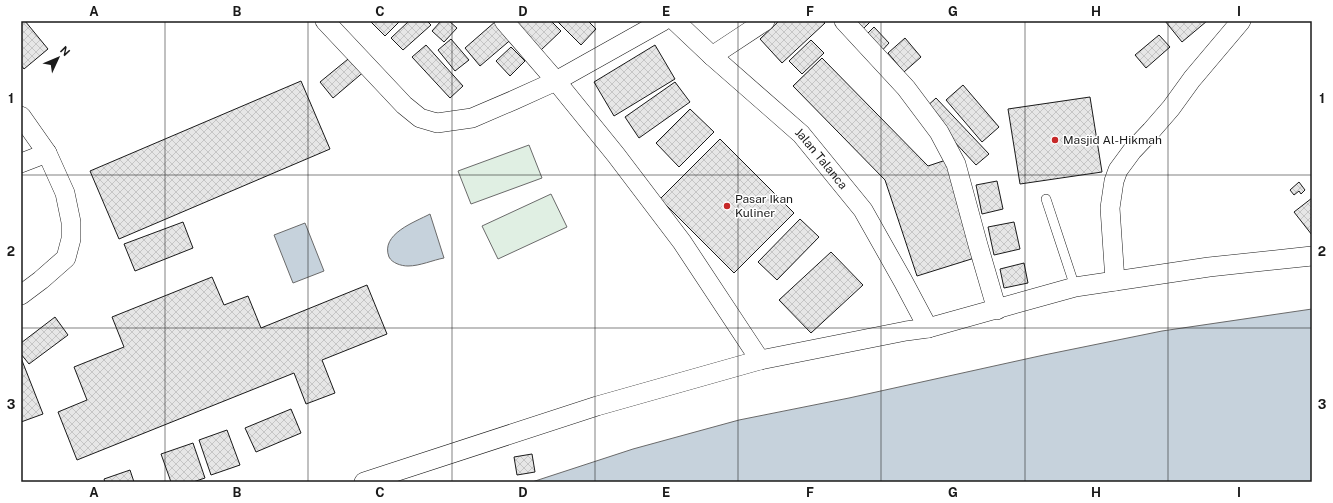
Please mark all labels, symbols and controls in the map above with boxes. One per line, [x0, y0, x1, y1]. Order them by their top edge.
text: A [89, 4, 99, 19]
text: B [233, 4, 242, 19]
text: C [375, 4, 385, 19]
text: D [518, 4, 528, 19]
text: E [662, 4, 670, 19]
text: F [806, 4, 814, 19]
text: G [948, 4, 958, 19]
text: H [1091, 4, 1101, 19]
text: I [1237, 4, 1241, 19]
north arrow [38, 38, 78, 78]
text: N [58, 44, 72, 58]
text: 1 [8, 91, 14, 106]
text: 1 [1319, 91, 1325, 106]
street label: Jalan Talanca [792, 125, 850, 192]
place label: Masjid Al-Hikmah [1063, 133, 1162, 147]
marker: Masjid Al-Hikmah [1050, 135, 1060, 145]
place label: Pasar Ikan Kuliner [735, 192, 793, 220]
marker: Pasar Ikan Kuliner [722, 201, 732, 211]
text: 2 [7, 244, 15, 259]
text: 2 [1318, 244, 1326, 259]
text: 3 [7, 397, 16, 412]
text: 3 [1318, 397, 1327, 412]
text: A [89, 485, 99, 500]
text: B [233, 485, 242, 500]
text: C [375, 485, 385, 500]
text: D [518, 485, 528, 500]
text: E [662, 485, 670, 500]
text: F [806, 485, 814, 500]
text: G [948, 485, 958, 500]
text: H [1091, 485, 1101, 500]
text: I [1237, 485, 1241, 500]

